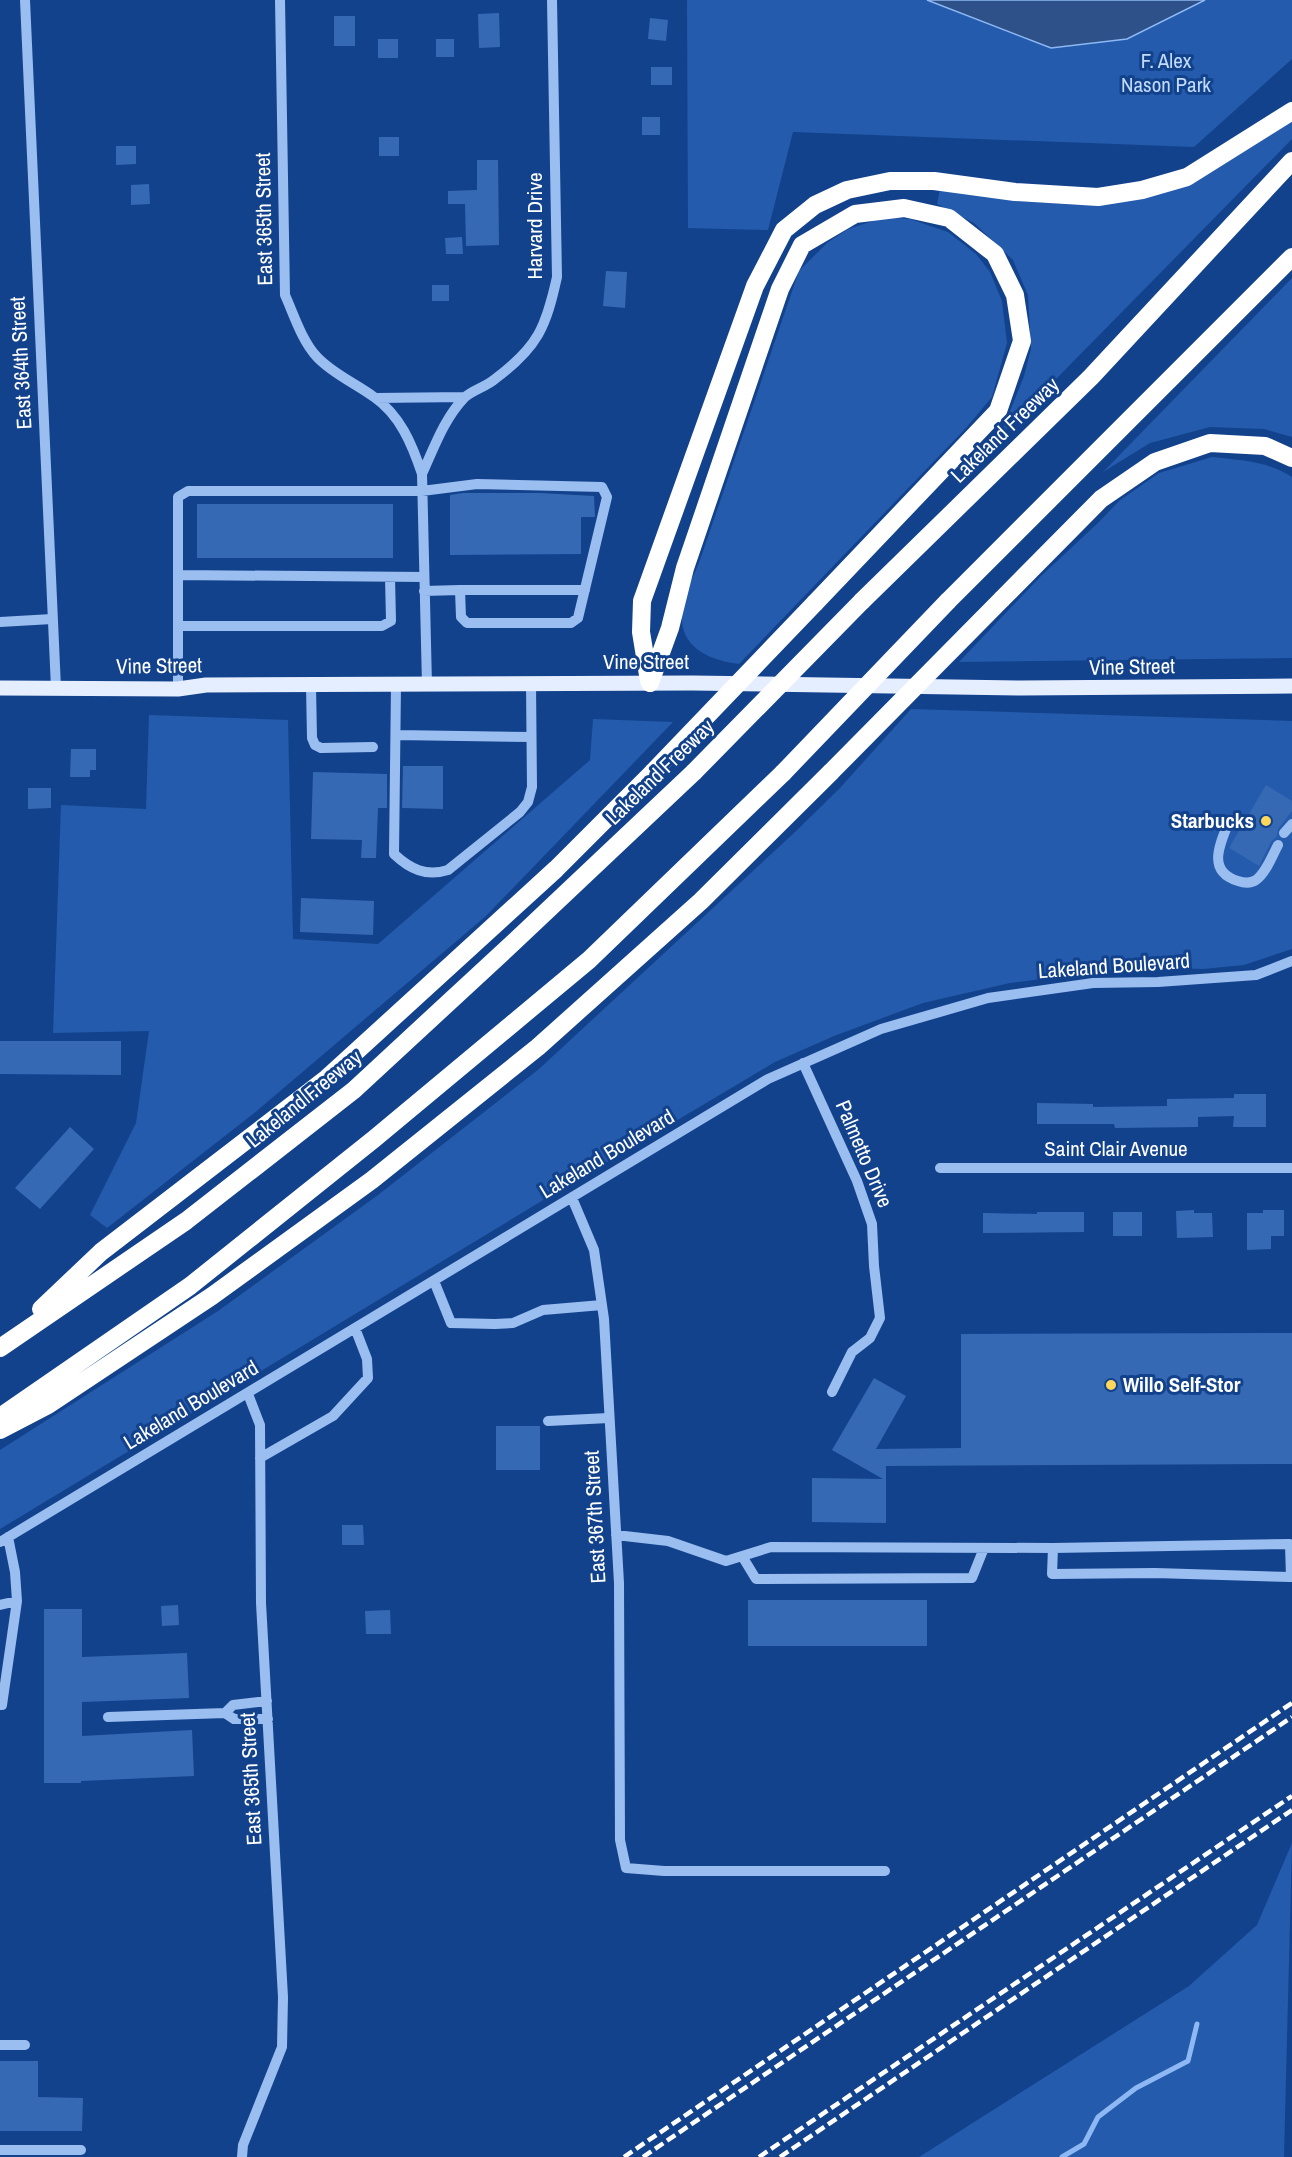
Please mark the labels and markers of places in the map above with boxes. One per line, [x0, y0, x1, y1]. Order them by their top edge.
place label: Starbucks [1171, 806, 1254, 835]
marker: Starbucks [1259, 814, 1273, 828]
place label: Willo Self-Stor [1123, 1370, 1241, 1399]
marker: Willo Self-Stor [1104, 1378, 1118, 1392]

